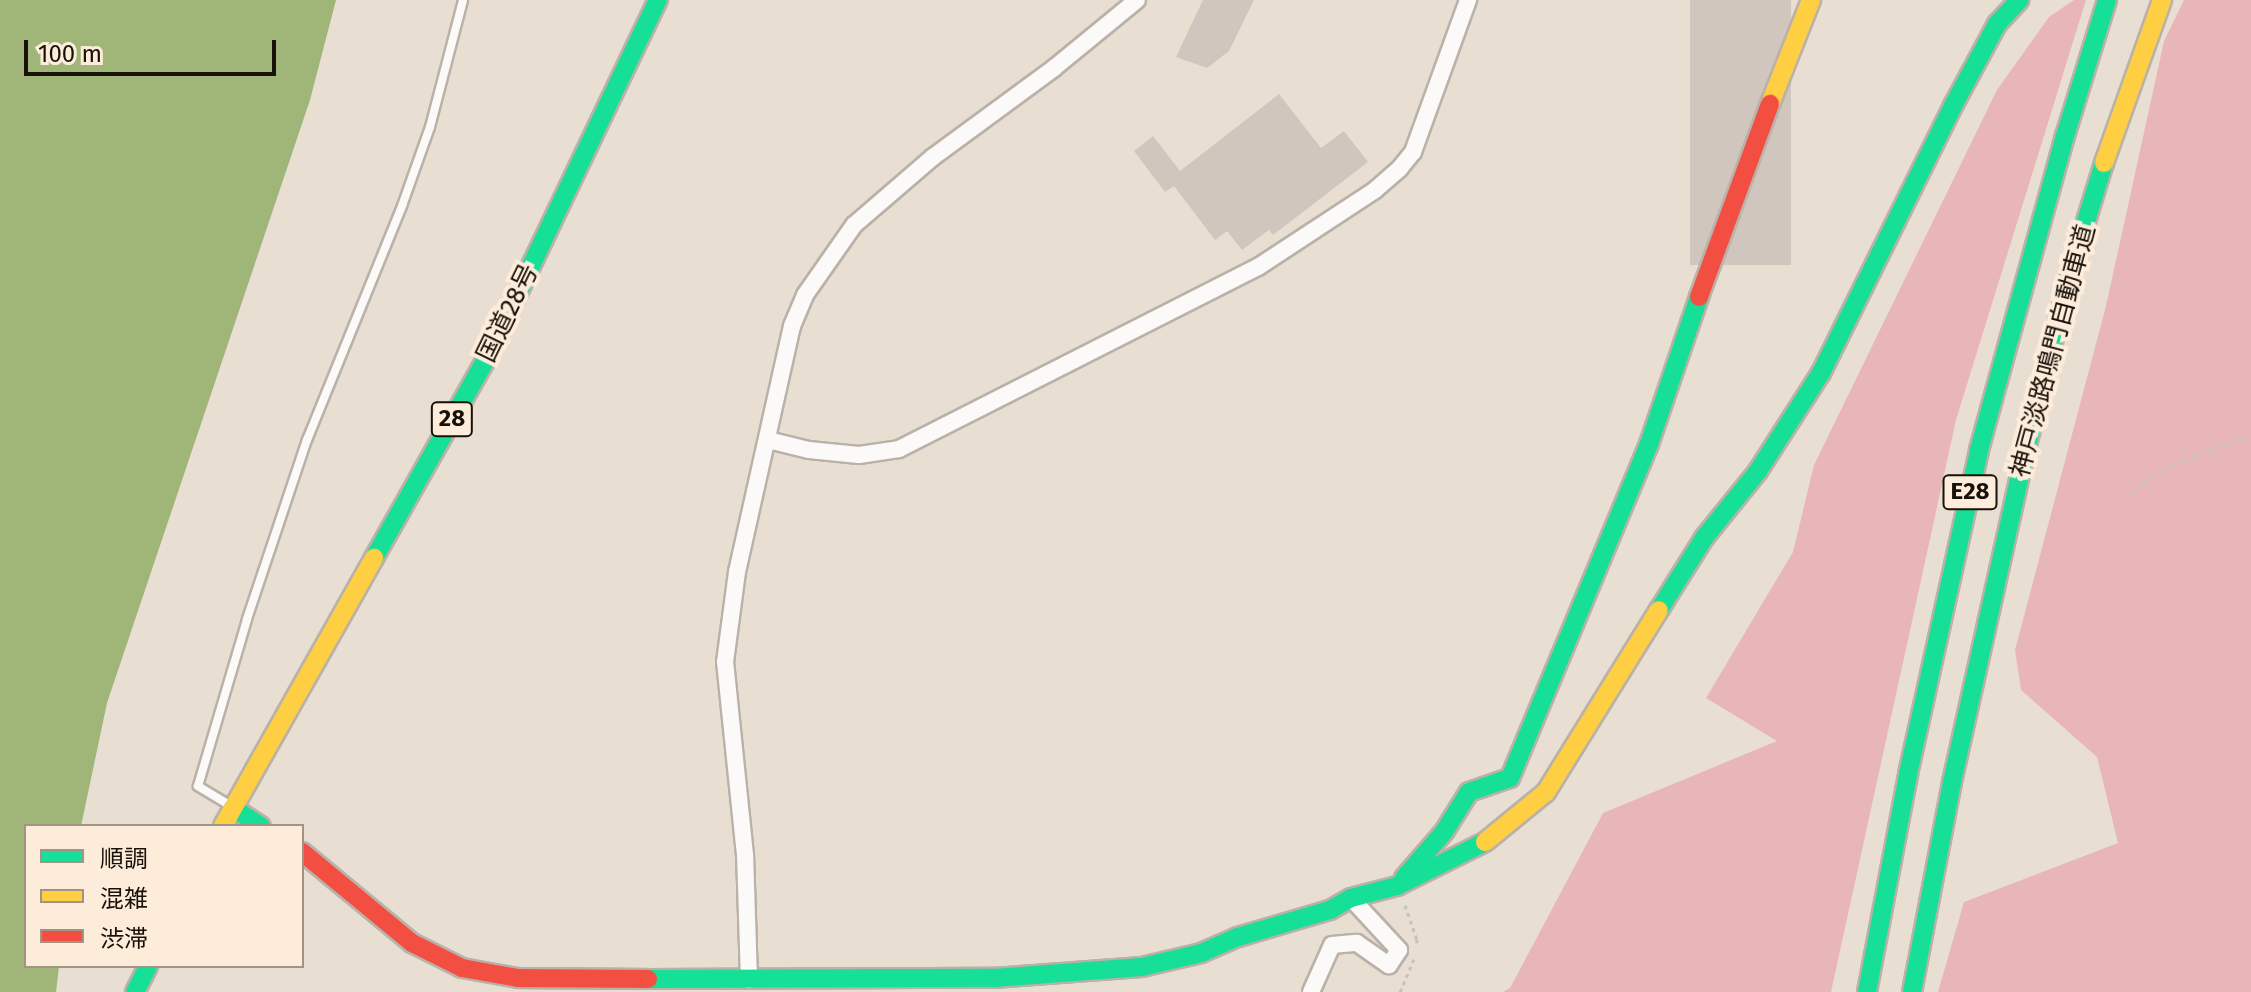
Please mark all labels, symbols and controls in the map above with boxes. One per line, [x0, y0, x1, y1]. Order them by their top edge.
scale bar [28, 24, 280, 74]
text: 100 m [38, 40, 102, 68]
street label: 神戸淡路鳴門自動車道 [2004, 221, 2102, 481]
street label: 国道28号 [471, 259, 545, 367]
road number: 28 [430, 399, 474, 439]
road number: E28 [1942, 472, 1998, 512]
legend [24, 824, 304, 968]
text: 順調 [100, 845, 148, 873]
text: 混雑 [100, 885, 148, 913]
text: 渋滞 [100, 925, 148, 953]

